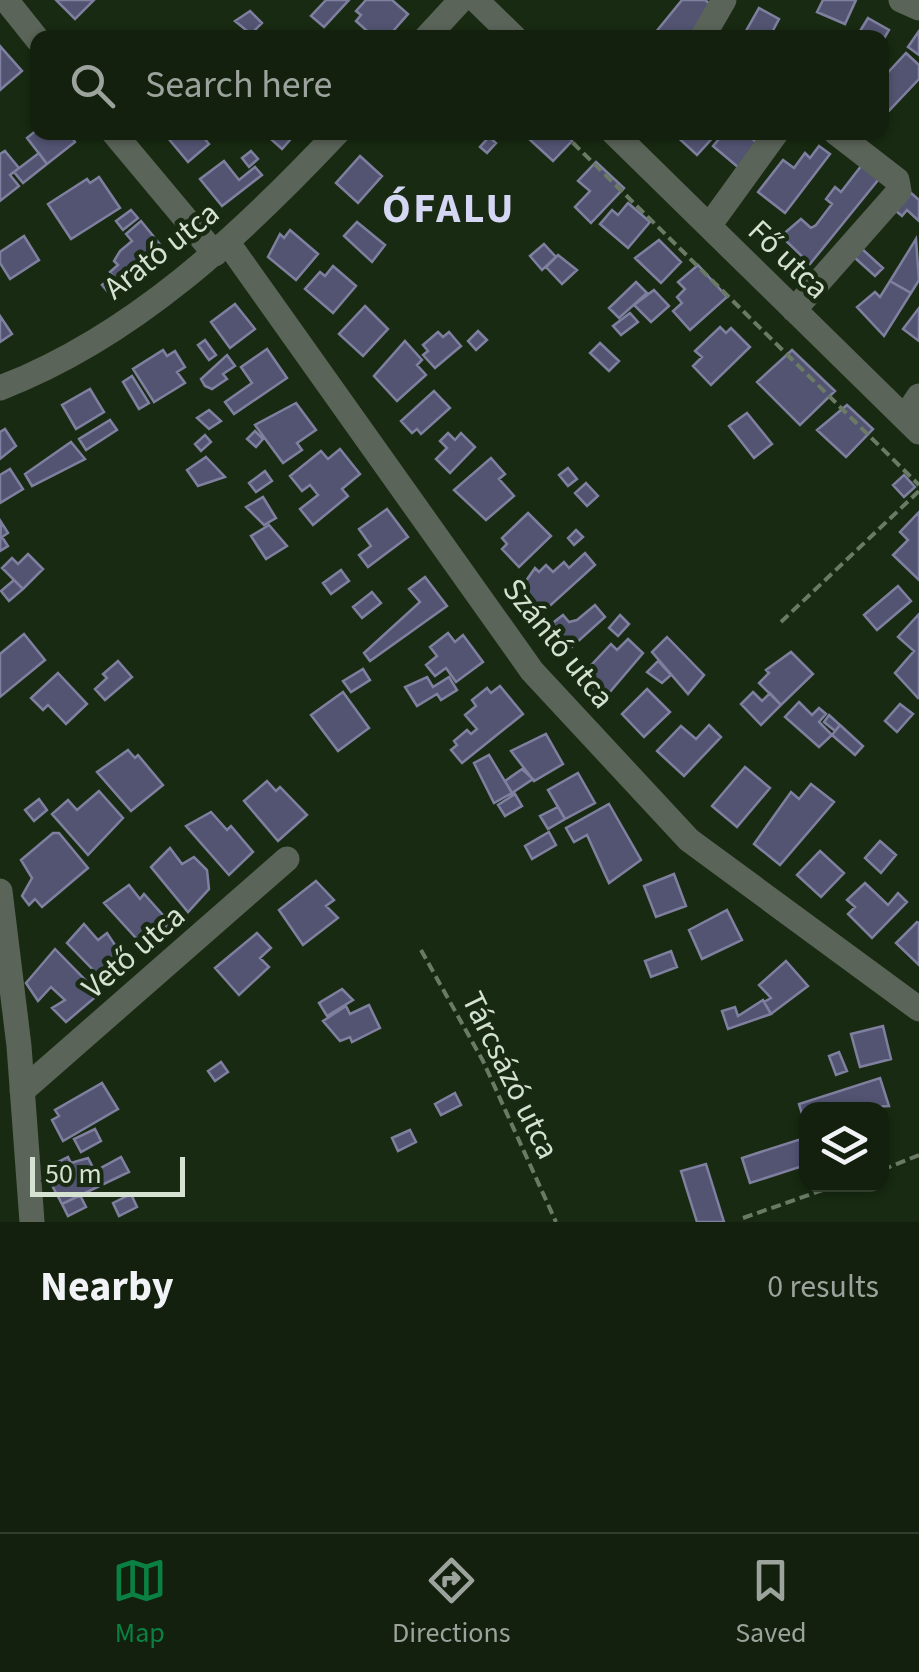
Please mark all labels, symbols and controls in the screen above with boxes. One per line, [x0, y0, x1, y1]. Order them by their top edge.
search box [30, 30, 889, 140]
icon: search [65, 58, 120, 113]
text: Search here [145, 58, 332, 112]
district label: ÓFALU [382, 179, 516, 239]
street label: Arató utca [94, 191, 229, 311]
street label: Fő utca [737, 209, 839, 310]
street label: Szántó utca [491, 569, 625, 719]
street label: Vető utca [72, 894, 195, 1010]
street label: Tárcsázó utca [450, 984, 570, 1167]
map controls [799, 1102, 889, 1192]
button: layers [799, 1102, 889, 1192]
scale bar [30, 1152, 185, 1196]
text: 50 m [45, 1154, 102, 1194]
text: Nearby [40, 1257, 174, 1317]
text: 0 results [767, 1264, 879, 1310]
tab: Map [112, 1553, 167, 1653]
tab: Directions [392, 1553, 511, 1653]
tab: Saved [735, 1553, 807, 1653]

